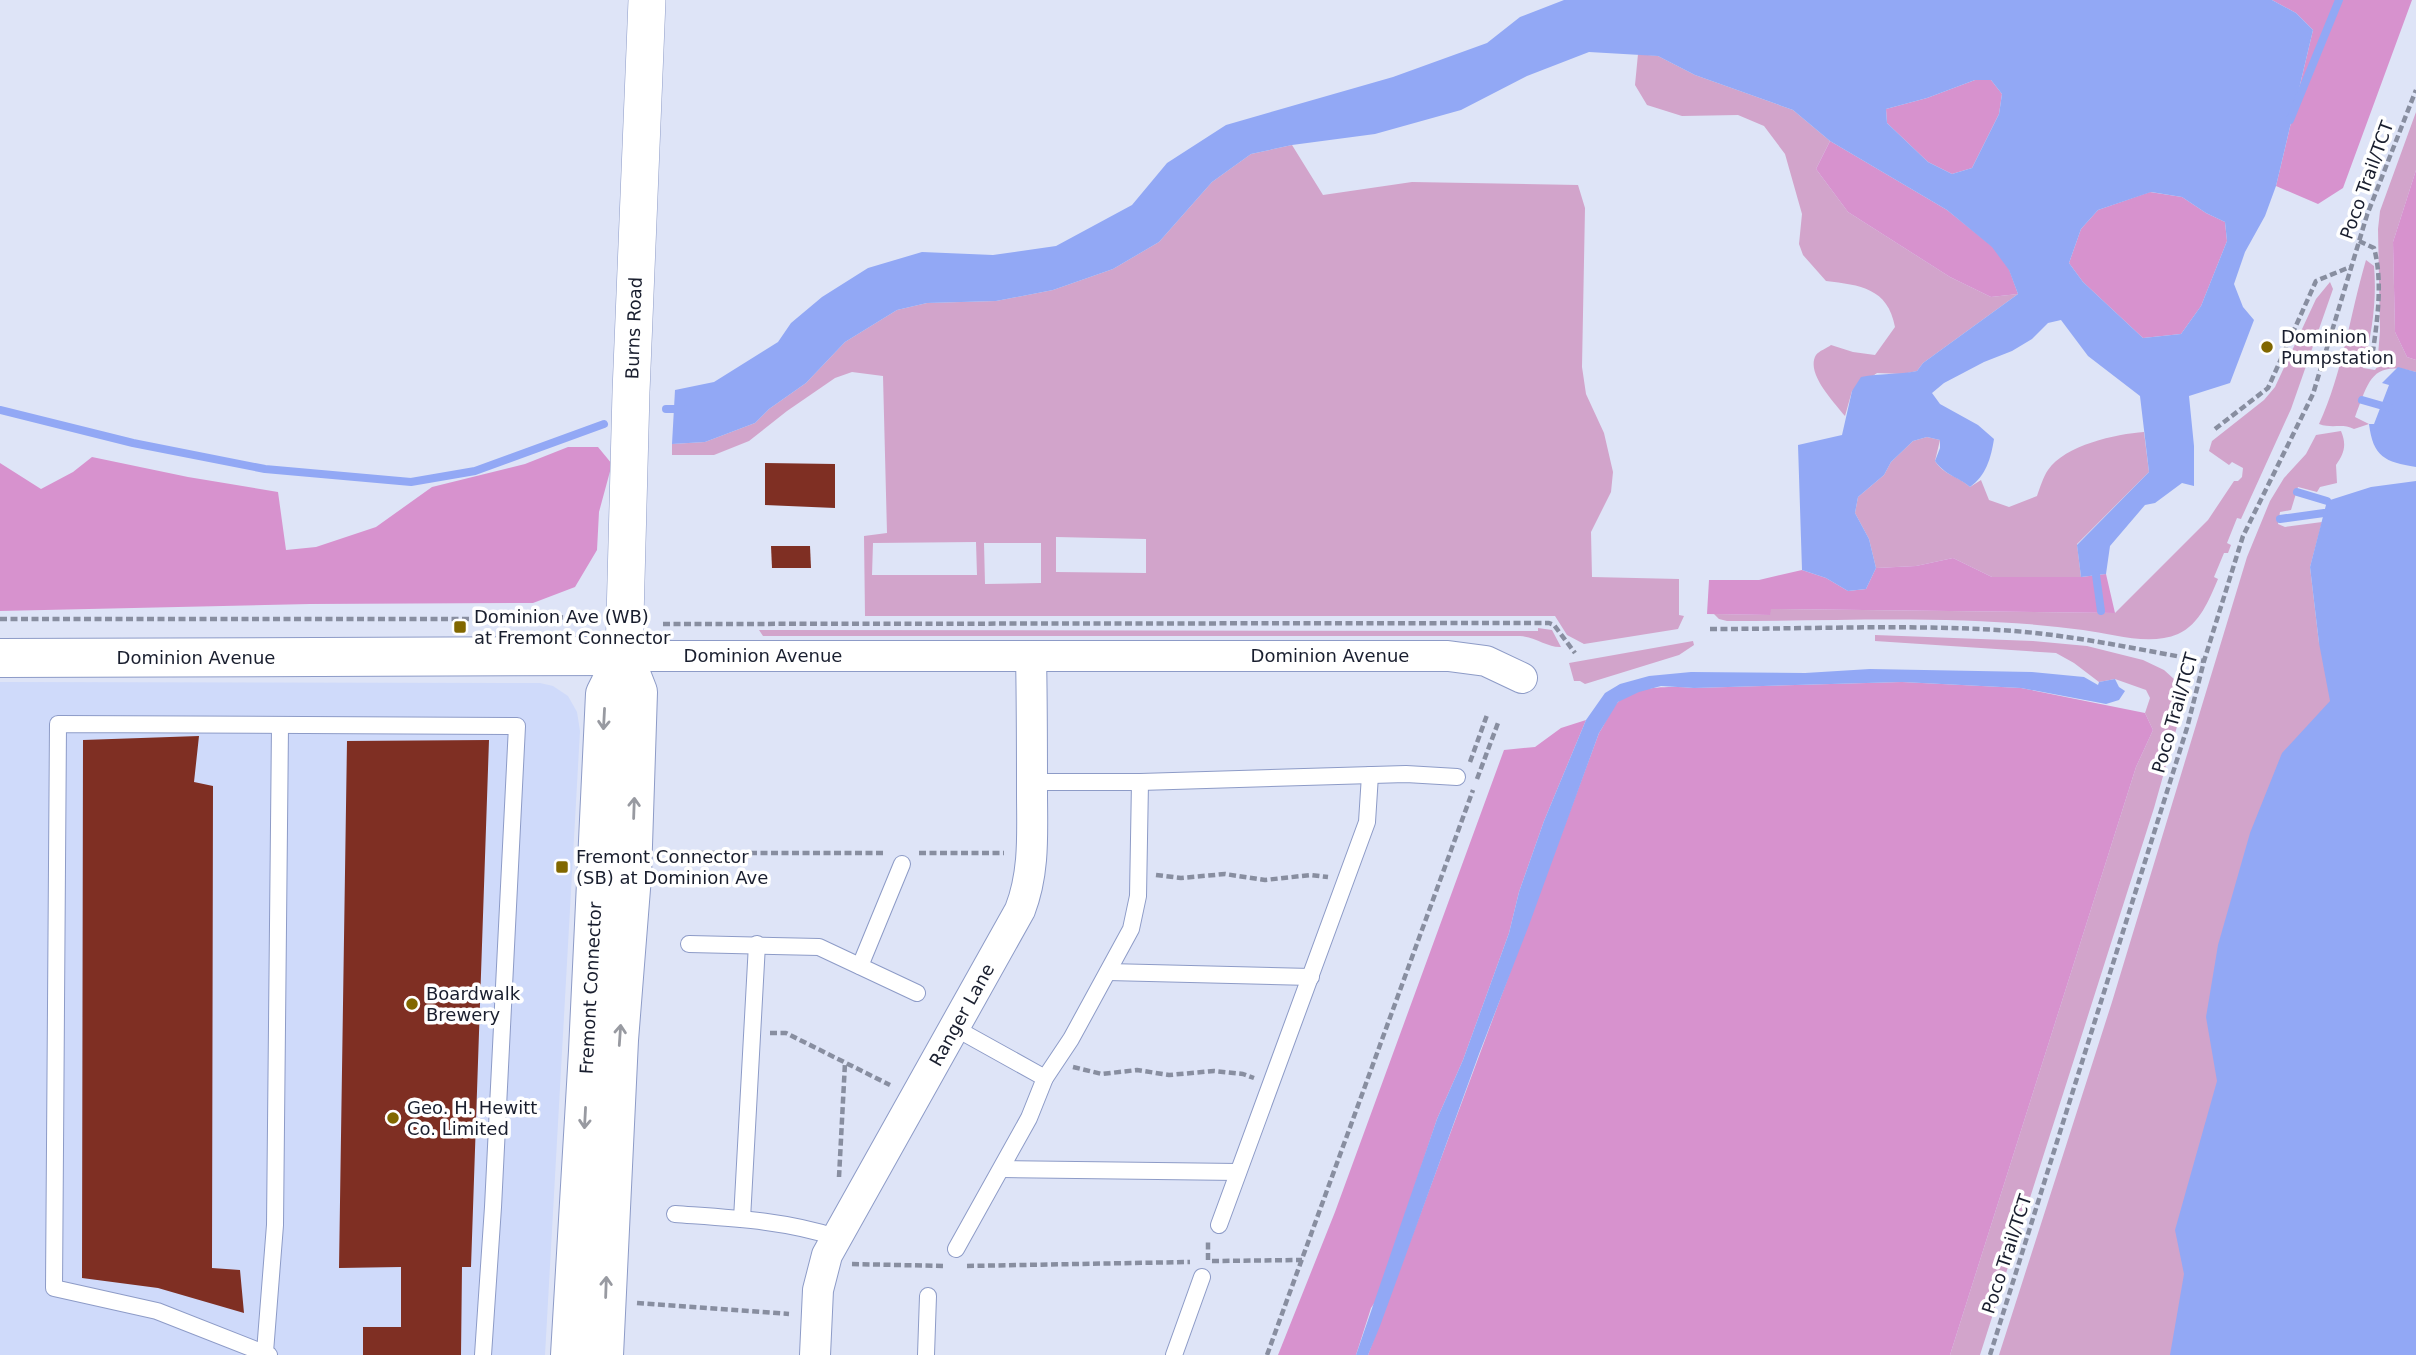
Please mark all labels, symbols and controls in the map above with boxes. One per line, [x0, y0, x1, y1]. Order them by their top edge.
street label: Poco Trail/TCT [2335, 117, 2398, 242]
street label: Burns Road [621, 276, 646, 380]
place label: Dominion Pumpstation [2281, 326, 2394, 368]
marker: Dominion Pumpstation [2259, 339, 2275, 355]
place label: Dominion Ave (WB) at Fremont Connector [474, 606, 671, 648]
marker: Dominion Ave (WB) at Fremont Connector [452, 619, 468, 635]
street label: Dominion Avenue [684, 645, 842, 666]
street label: Dominion Avenue [1251, 645, 1409, 666]
street label: Dominion Avenue [117, 647, 275, 668]
street label: Poco Trail/TCT [2147, 649, 2202, 775]
one-way arrow [597, 707, 610, 730]
one-way arrow [627, 797, 641, 820]
place label: Fremont Connector (SB) at Dominion Ave [576, 846, 768, 888]
marker: Fremont Connector (SB) at Dominion Ave [554, 859, 570, 875]
street label: Fremont Connector [575, 901, 606, 1075]
street label: Ranger Lane [925, 960, 998, 1070]
place label: Boardwalk Brewery [426, 983, 521, 1025]
marker: Boardwalk Brewery [404, 996, 420, 1012]
one-way arrow [614, 1024, 627, 1047]
place label: Geo. H. Hewitt Co. Limited [407, 1097, 537, 1139]
one-way arrow [578, 1106, 591, 1129]
marker: Geo. H. Hewitt Co. Limited [385, 1110, 401, 1126]
street label: Poco Trail/TCT [1977, 1191, 2036, 1316]
one-way arrow [599, 1276, 612, 1299]

